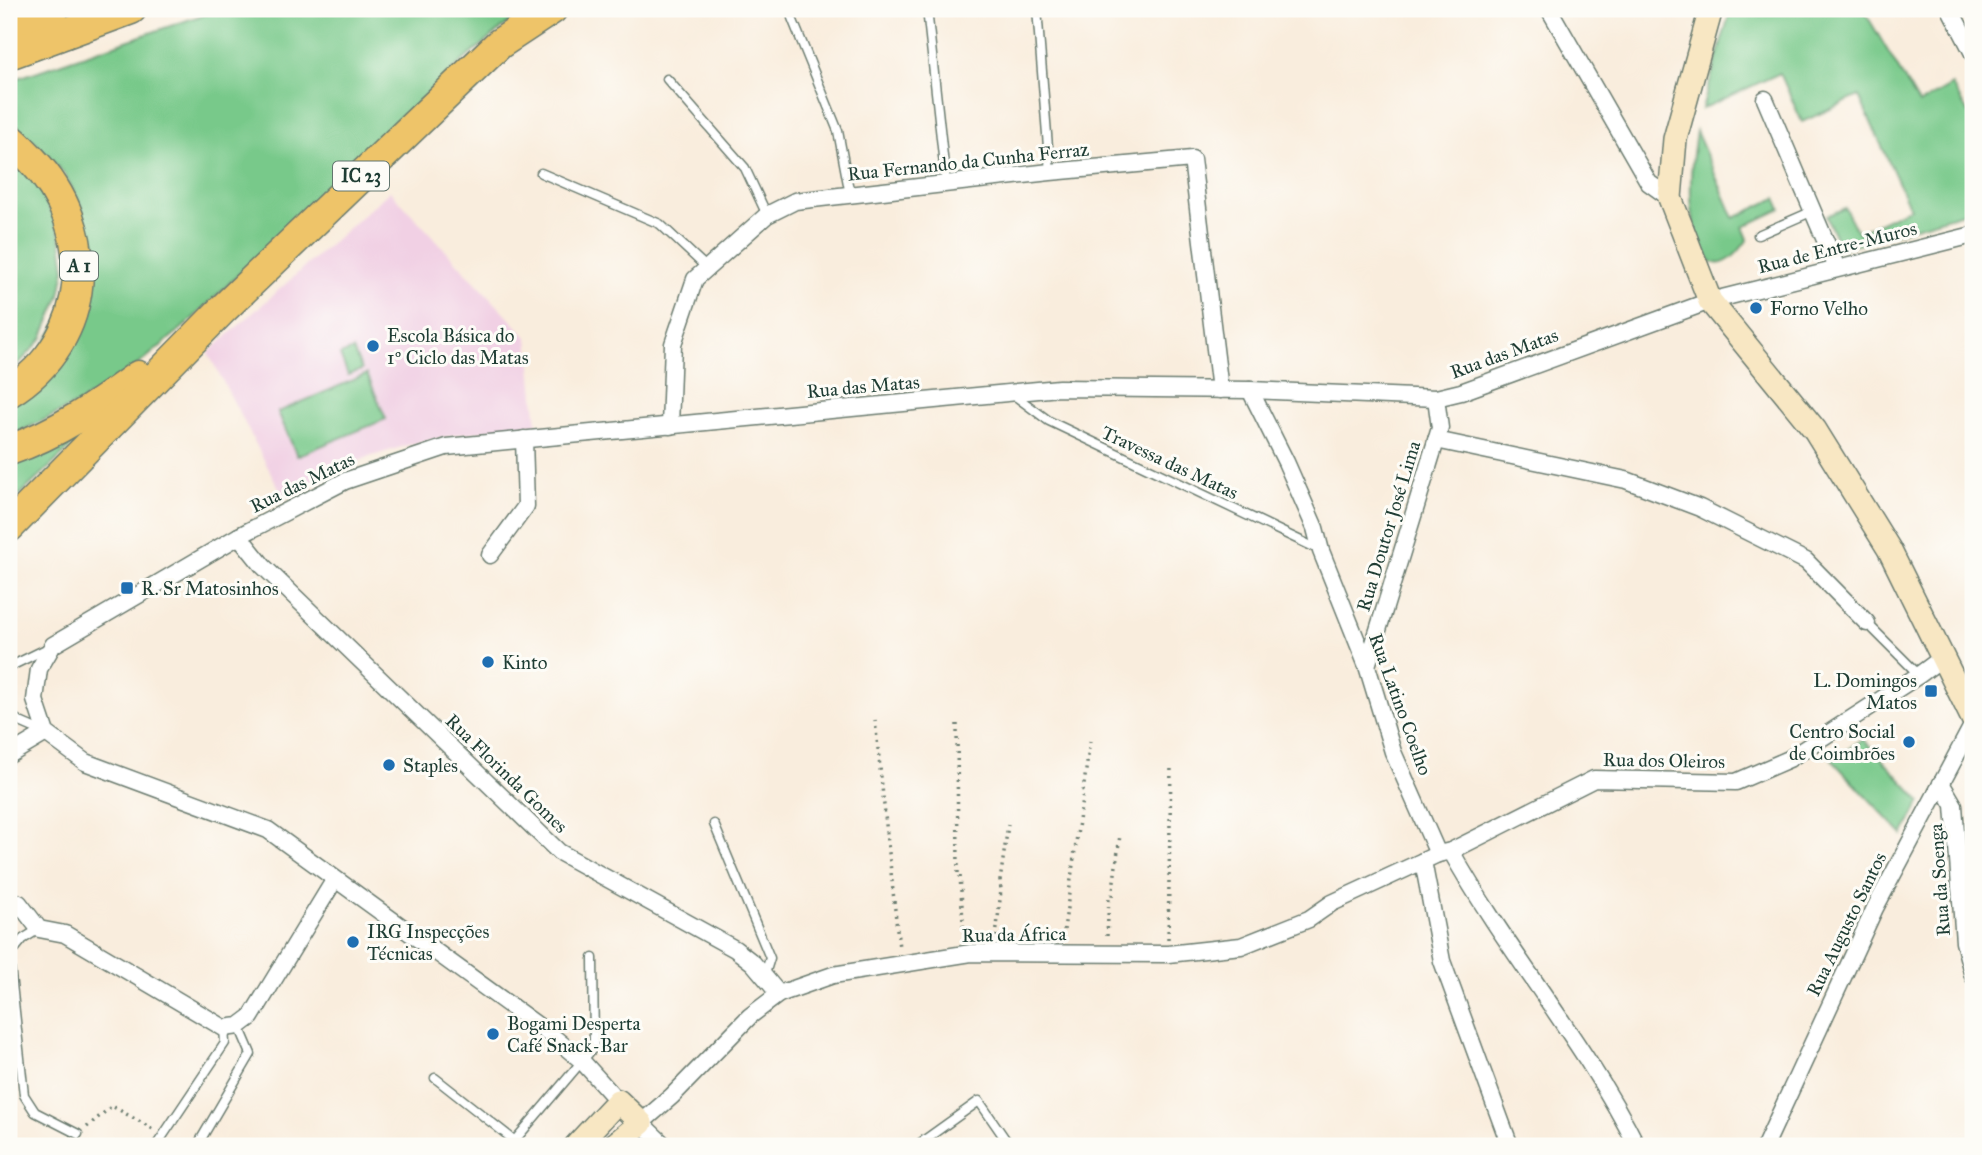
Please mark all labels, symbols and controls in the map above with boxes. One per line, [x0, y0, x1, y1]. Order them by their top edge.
street label: Rua Fernando da Cunha Ferraz [846, 137, 1090, 186]
road number: IC 23 [333, 162, 389, 190]
street label: Rua de Entre-Muros [1755, 217, 1919, 278]
road number: A 1 [60, 252, 98, 280]
place label: Forno Velho [1770, 297, 1868, 320]
marker: Forno Velho [1748, 300, 1764, 316]
street label: Rua das Matas [1447, 323, 1561, 384]
place label: Escola Básica do 1º Ciclo das Matas [387, 324, 529, 369]
marker: Escola Básica do 1º Ciclo das Matas [365, 338, 381, 354]
street label: Rua das Matas [806, 370, 921, 403]
street label: Travessa das Matas [1098, 421, 1242, 504]
street label: Rua Doutor José Lima [1352, 437, 1427, 614]
street label: Rua das Matas [246, 447, 358, 518]
place label: R. Sr Matosinhos [141, 577, 279, 600]
marker: R. Sr Matosinhos [119, 580, 135, 596]
street label: Rua Latino Coelho [1364, 630, 1437, 779]
place label: Kinto [502, 651, 548, 674]
marker: Kinto [480, 654, 496, 670]
place label: L. Domingos Matos [1813, 669, 1917, 714]
marker: L. Domingos Matos [1923, 683, 1939, 699]
street label: Rua Florinda Gomes [441, 709, 573, 838]
place label: Centro Social de Coimbrões [1789, 720, 1896, 765]
marker: Centro Social de Coimbrões [1901, 734, 1917, 750]
street label: Rua dos Oleiros [1603, 748, 1725, 773]
place label: Staples [403, 754, 458, 777]
marker: Staples [381, 757, 397, 773]
street label: Rua da Soenga [1924, 822, 1956, 937]
street label: Rua Augusto Santos [1802, 848, 1892, 1000]
place label: IRG Inspecções Técnicas [367, 920, 490, 965]
street label: Rua da África [961, 921, 1067, 947]
marker: IRG Inspecções Técnicas [345, 934, 361, 950]
place label: Bogami Desperta Café Snack-Bar [507, 1012, 642, 1057]
marker: Bogami Desperta Café Snack-Bar [485, 1026, 501, 1042]

